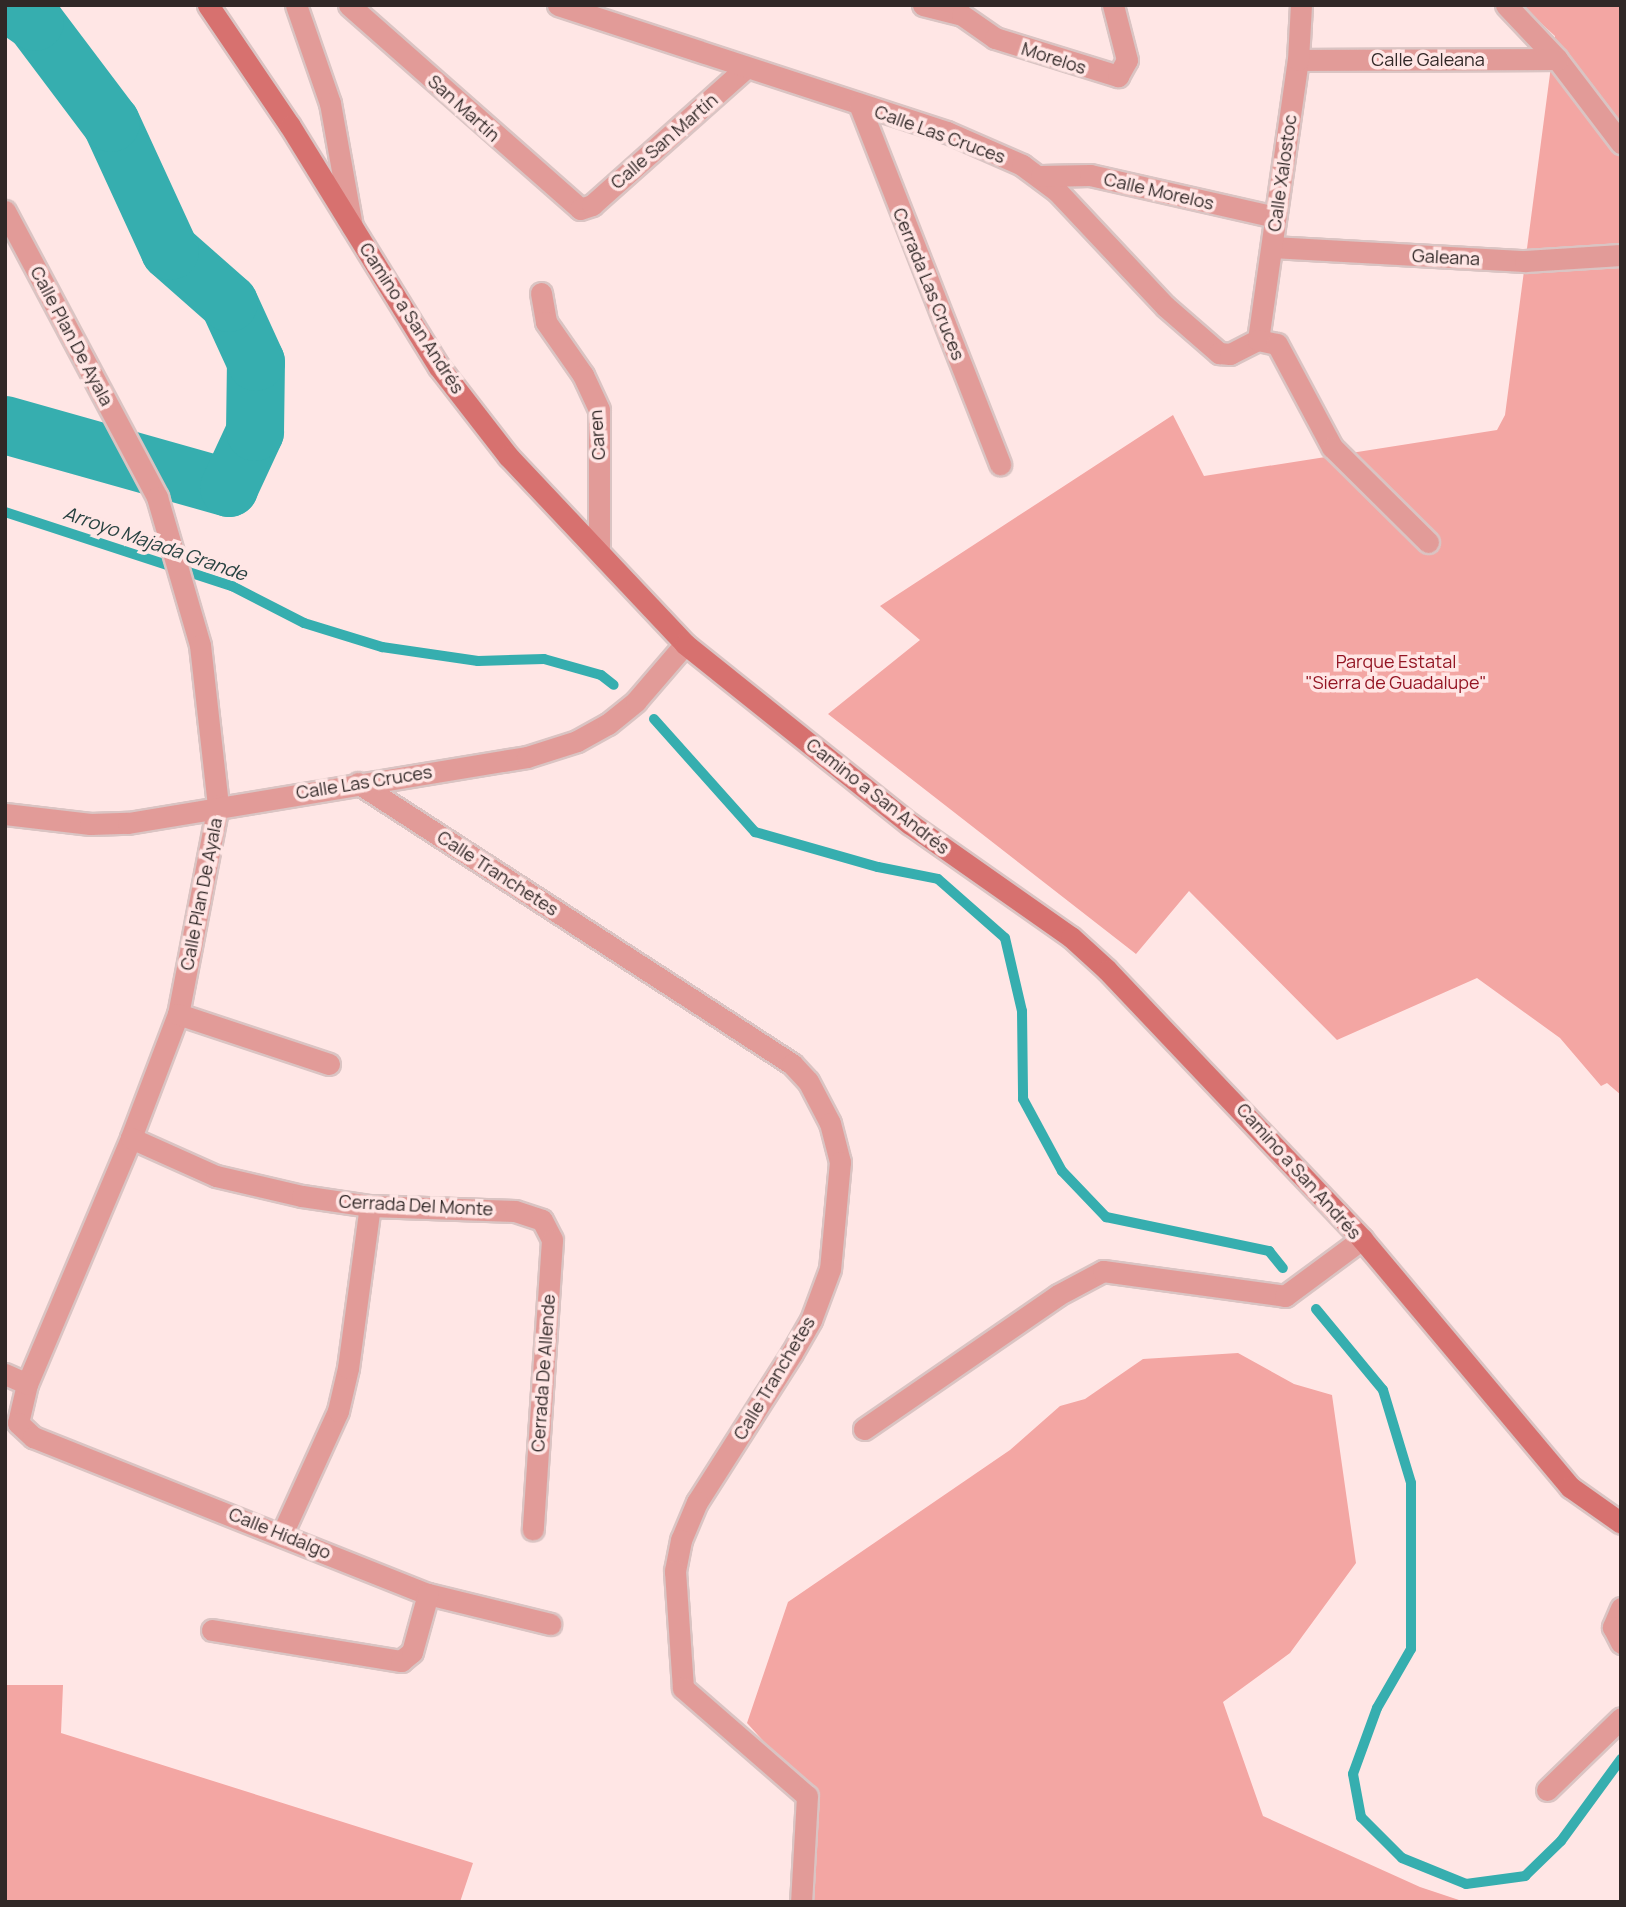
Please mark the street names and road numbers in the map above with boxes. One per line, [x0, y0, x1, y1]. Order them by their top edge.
street label: Morelos [1019, 37, 1089, 79]
street label: Calle Galeana [1371, 48, 1485, 70]
street label: San Martín [424, 70, 504, 146]
street label: Calle San Martín [606, 89, 722, 193]
street label: Calle Las Cruces [872, 100, 1008, 168]
street label: Calle Xalostoc [1263, 113, 1301, 233]
street label: Calle Morelos [1102, 168, 1216, 214]
street label: Cerrada Las Cruces [889, 205, 969, 363]
street label: Camino a San Andrés [355, 239, 469, 397]
street label: Galeana [1412, 244, 1480, 270]
street label: Calle Plan De Ayala [26, 263, 118, 409]
street label: Caren [584, 409, 610, 461]
street label: Camino a San Andrés [802, 734, 954, 858]
street label: Calle Las Cruces [294, 761, 434, 803]
street label: Calle Plan De Ayala [176, 816, 226, 972]
street label: Calle Tranchetes [433, 826, 563, 920]
street label: Camino a San Andrés [1232, 1099, 1366, 1243]
street label: Cerrada Del Monte [338, 1190, 494, 1220]
street label: Cerrada De Allende [527, 1293, 559, 1453]
street label: Calle Tranchetes [729, 1312, 819, 1444]
street label: Calle Hidalgo [226, 1503, 334, 1563]

